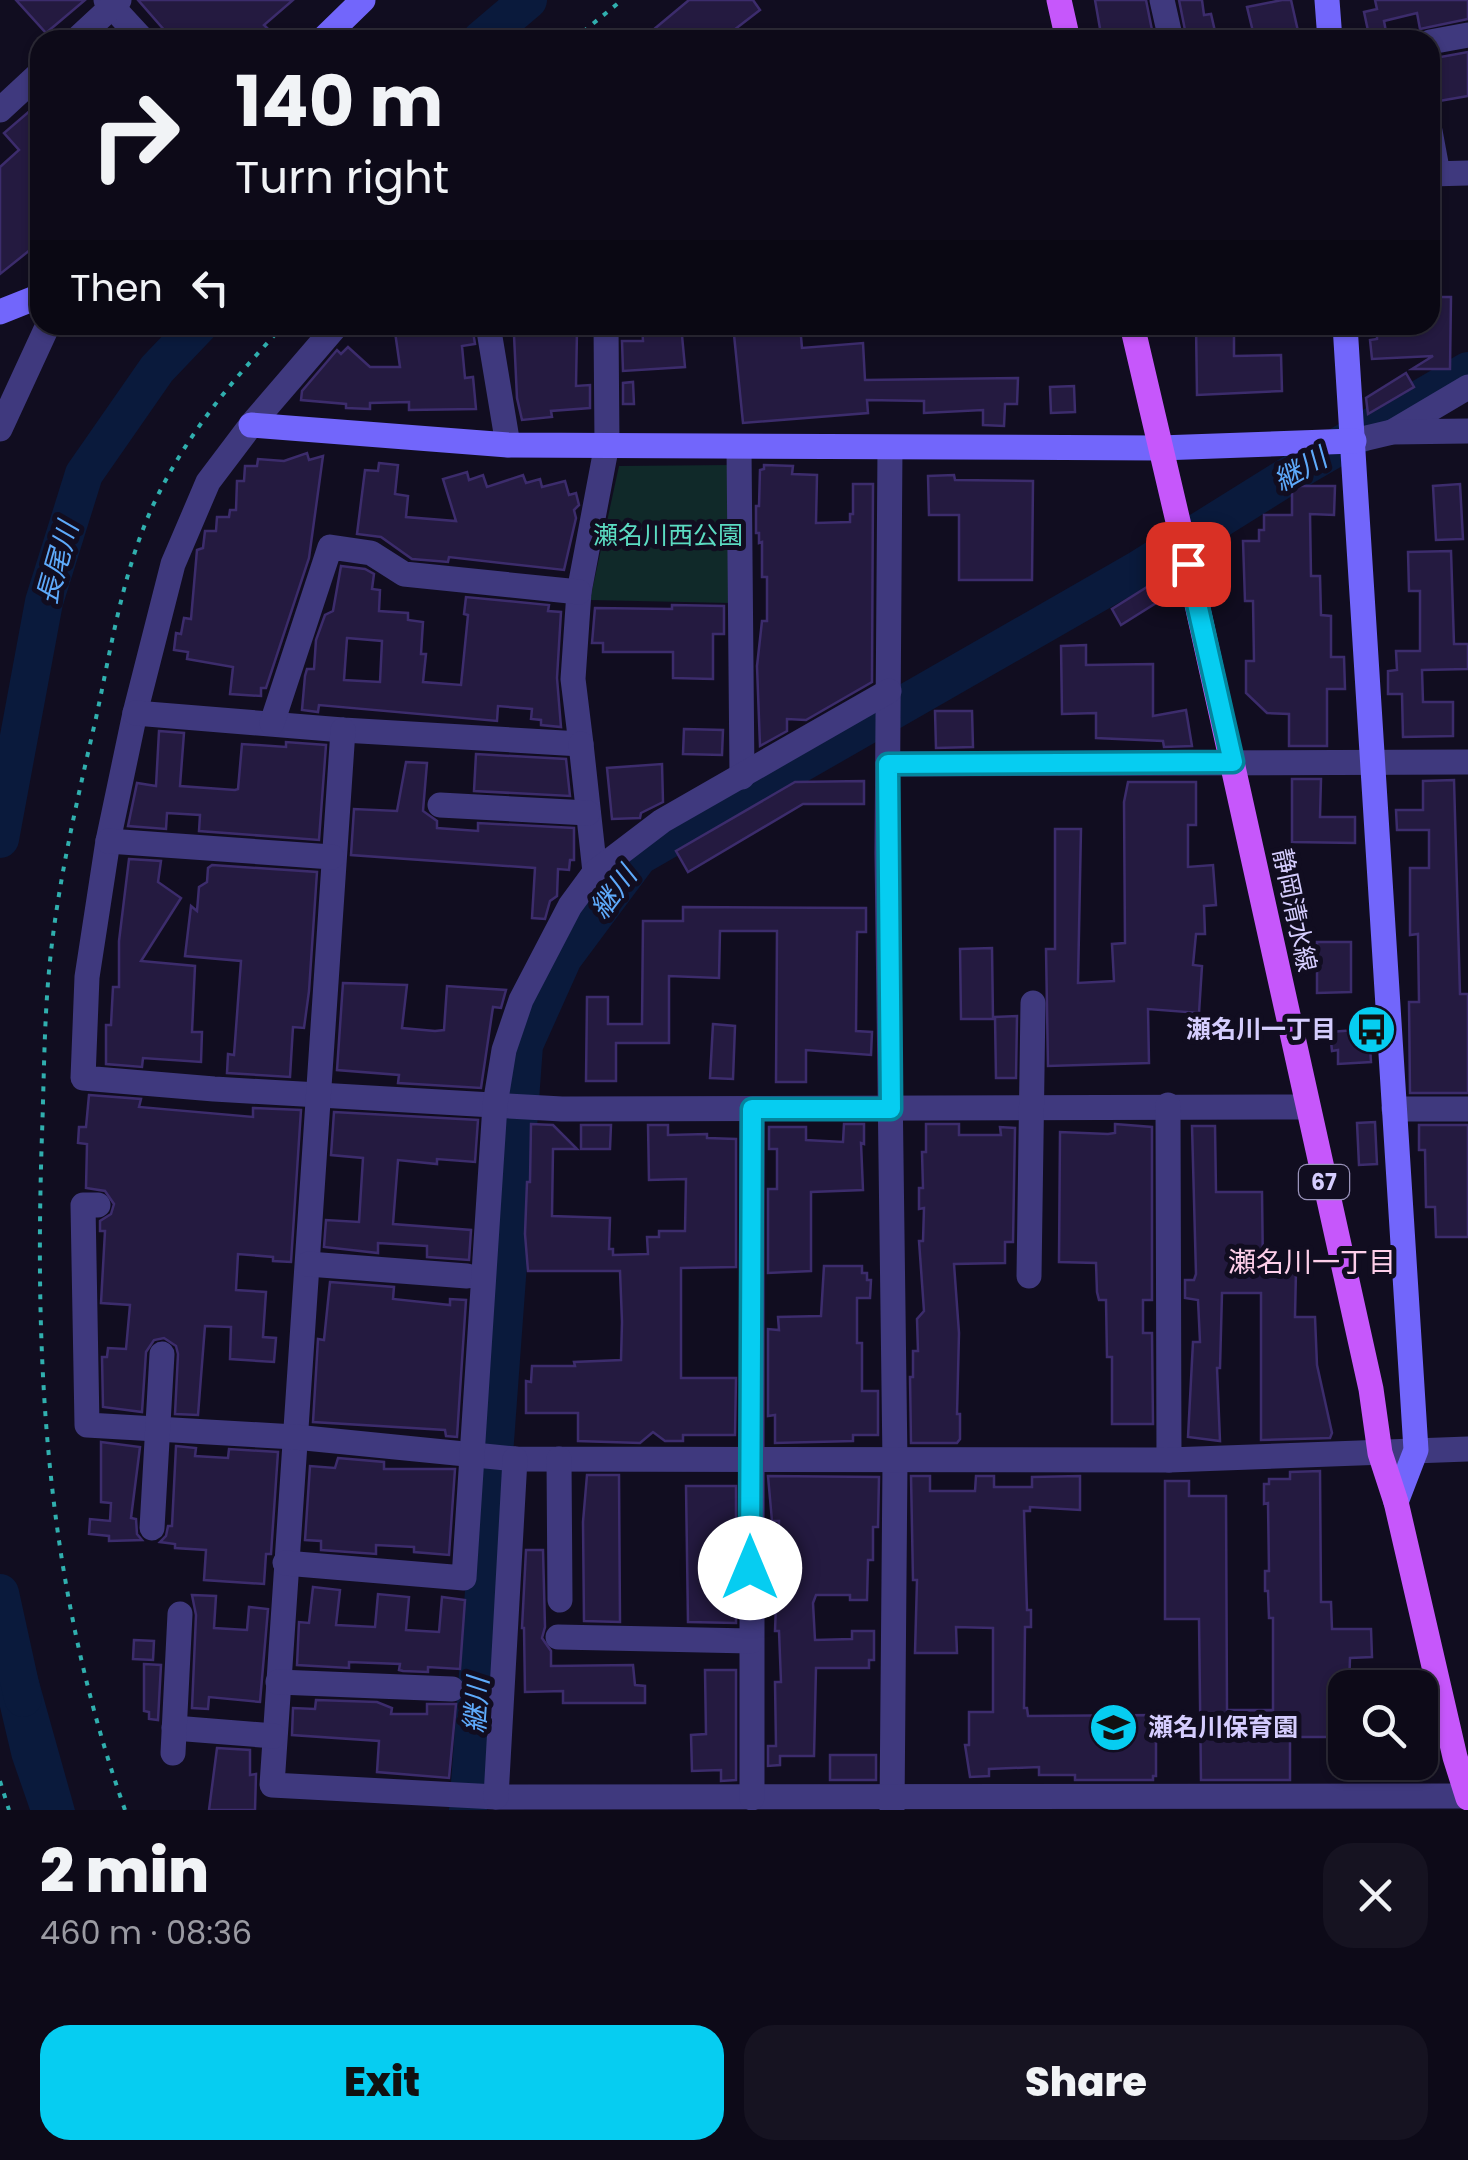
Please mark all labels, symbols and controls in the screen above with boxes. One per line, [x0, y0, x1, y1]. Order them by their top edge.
text: 140 m [235, 52, 443, 151]
icon: right [70, 70, 200, 200]
text: Turn right [235, 146, 449, 209]
icon: left [183, 260, 238, 315]
text: Then [70, 261, 163, 314]
water label: 継川 [1266, 437, 1337, 500]
water label: 長尾川 [27, 515, 89, 609]
park label: 瀬名川西公園 [593, 518, 743, 553]
pin [1146, 522, 1231, 607]
icon: arrive [1161, 537, 1216, 592]
street label: 静岡清水線 [1264, 845, 1325, 975]
water label: 継川 [581, 856, 648, 926]
bus stop icon: 瀬名川一丁目 [1345, 1003, 1397, 1055]
place label: 瀬名川一丁目 [1186, 1012, 1336, 1047]
road number: 67 [1299, 1165, 1349, 1199]
district label: 瀬名川一丁目 [1228, 1243, 1396, 1282]
position arrow [698, 1516, 802, 1620]
map controls [1328, 1670, 1438, 1780]
button: search [1328, 1670, 1438, 1780]
water label: 継川 [455, 1673, 498, 1734]
school or university icon: 瀬名川保育園 [1087, 1701, 1139, 1753]
place label: 瀬名川保育園 [1148, 1710, 1298, 1745]
text: 2 min [40, 1829, 209, 1913]
button: close [1323, 1843, 1428, 1948]
text: 460 m · 08:36 [40, 1910, 252, 1955]
button: Exit [40, 2025, 724, 2140]
button: Share [744, 2025, 1428, 2140]

